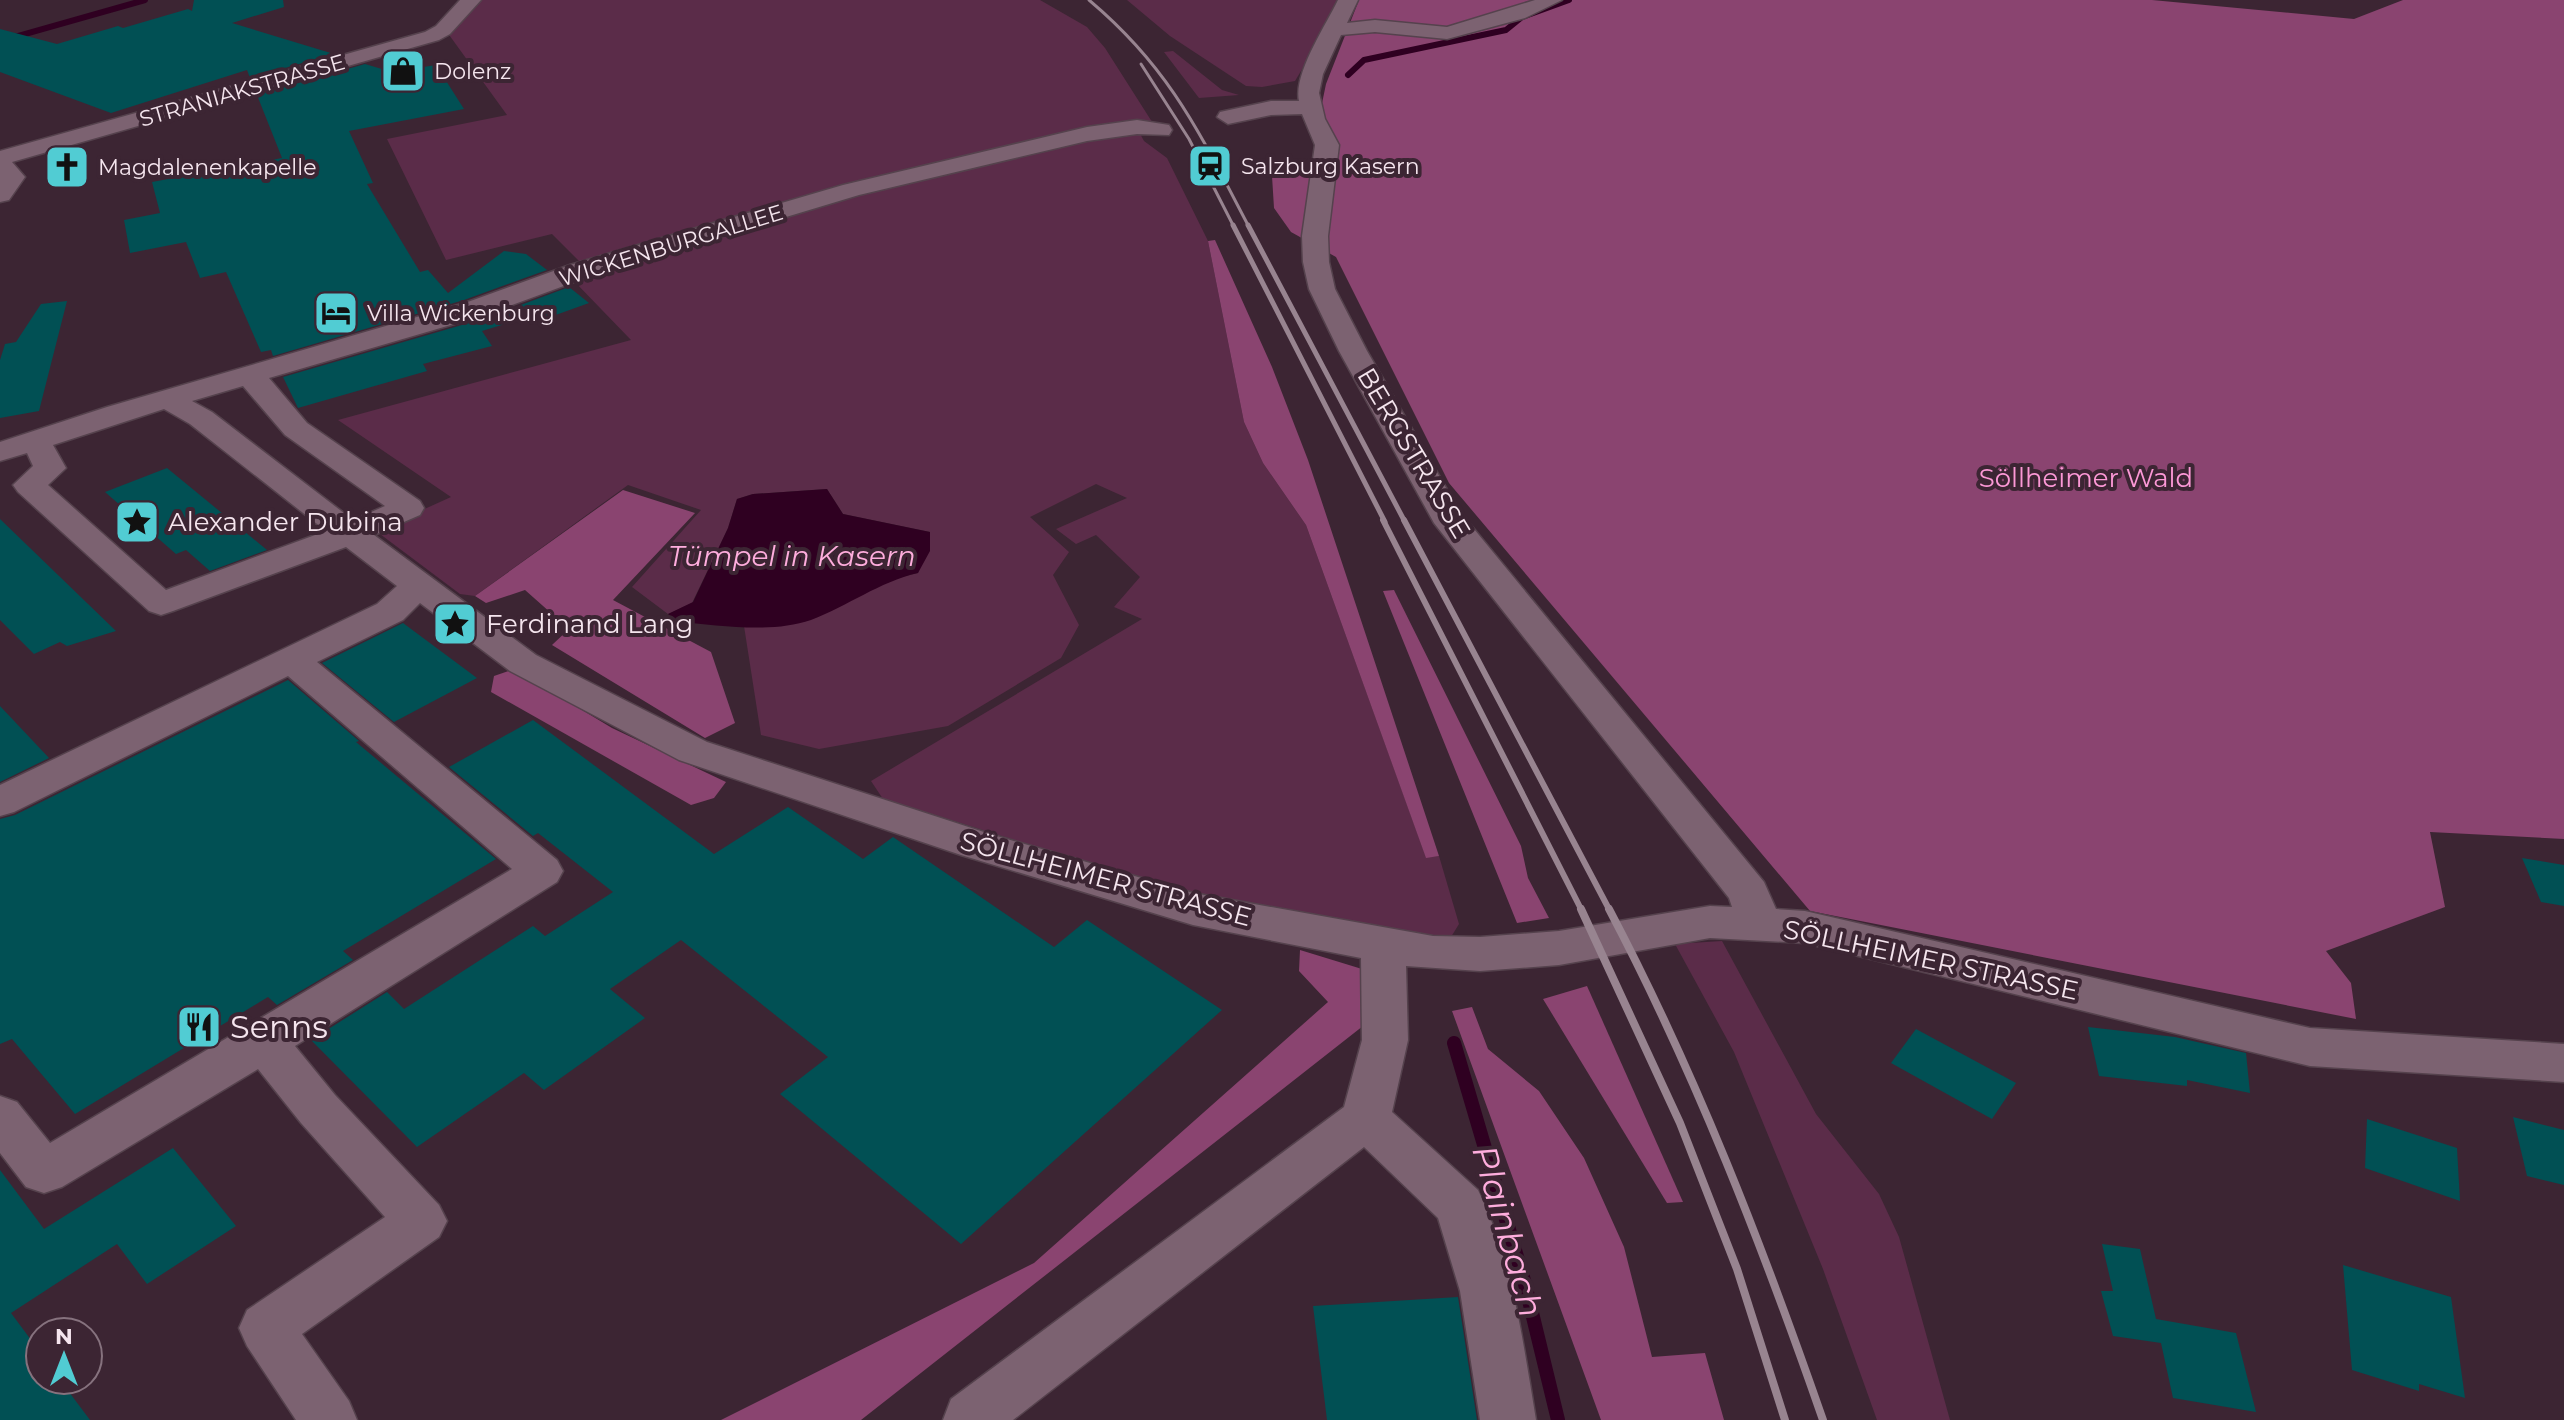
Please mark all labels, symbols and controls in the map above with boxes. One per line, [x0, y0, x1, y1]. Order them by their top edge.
shop icon: Dolenz [379, 47, 427, 95]
street label: STRANIAKSTRASSE [136, 48, 348, 133]
place label: Dolenz [434, 58, 511, 85]
station icon: Salzburg Kasern [1186, 142, 1234, 190]
church icon: Magdalenenkapelle [43, 143, 91, 191]
place label: Salzburg Kasern [1241, 153, 1420, 180]
place label: Magdalenenkapelle [98, 154, 316, 181]
street label: WICKENBURGALLEE [556, 199, 786, 292]
hotel icon: Villa Wickenburg [312, 289, 360, 337]
place label: Villa Wickenburg [367, 300, 555, 327]
street label: BERGSTRASSE [1350, 362, 1478, 544]
park label: Söllheimer Wald [1979, 462, 2193, 494]
place icon: Alexander Dubina [113, 498, 161, 546]
place label: Alexander Dubina [168, 506, 403, 538]
water label: Tümpel in Kasern [668, 539, 916, 573]
place icon: Ferdinand Lang [431, 600, 479, 648]
place label: Ferdinand Lang [486, 608, 693, 640]
street label: SÖLLHEIMER STRASSE [957, 825, 1255, 933]
street label: SÖLLHEIMER STRASSE [1781, 913, 2081, 1007]
restaurant icon: Senns [175, 1003, 223, 1051]
place label: Senns [230, 1007, 328, 1046]
water label: Plainbach [1463, 1140, 1553, 1322]
north arrow [24, 1316, 104, 1396]
text: N [55, 1323, 73, 1350]

